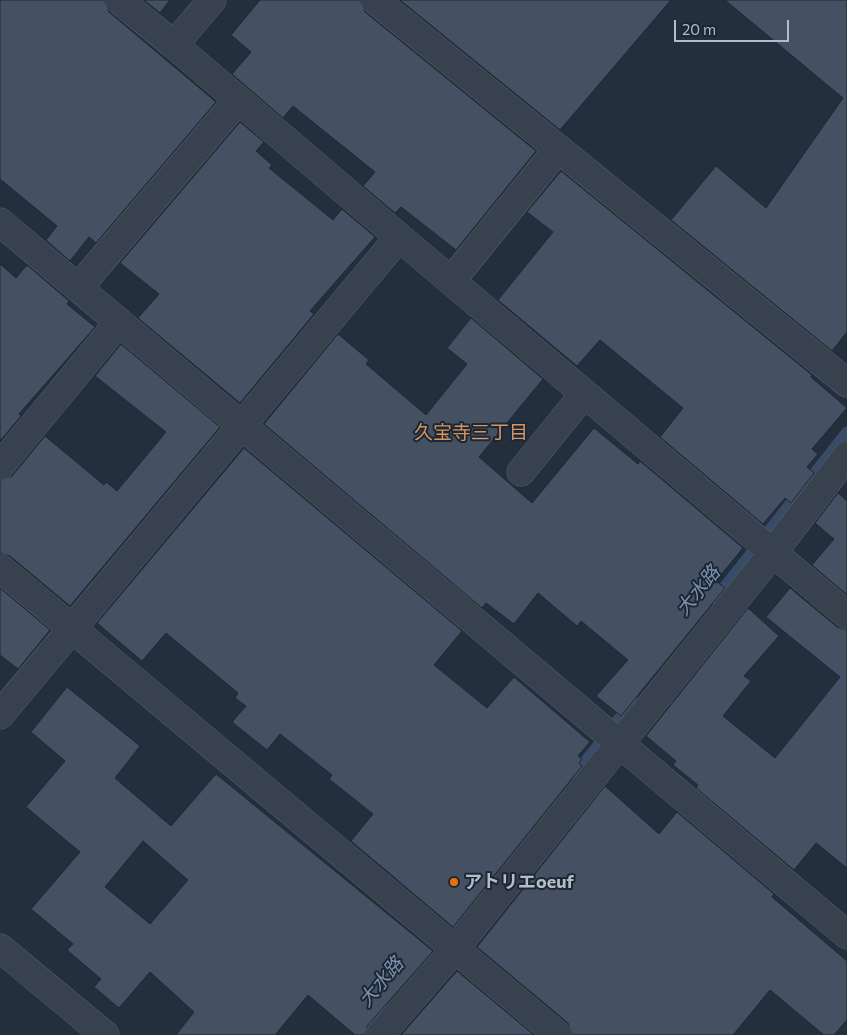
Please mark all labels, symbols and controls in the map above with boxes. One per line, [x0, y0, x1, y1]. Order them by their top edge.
scale bar [677, 10, 792, 42]
text: 20 m [682, 20, 716, 38]
district label: 久宝寺三丁目 [414, 422, 528, 444]
water label: 大水路 [671, 562, 725, 620]
place label: アトリエoeuf [464, 871, 574, 893]
marker: アトリエoeuf [448, 876, 460, 888]
water label: 大水路 [354, 953, 408, 1011]

